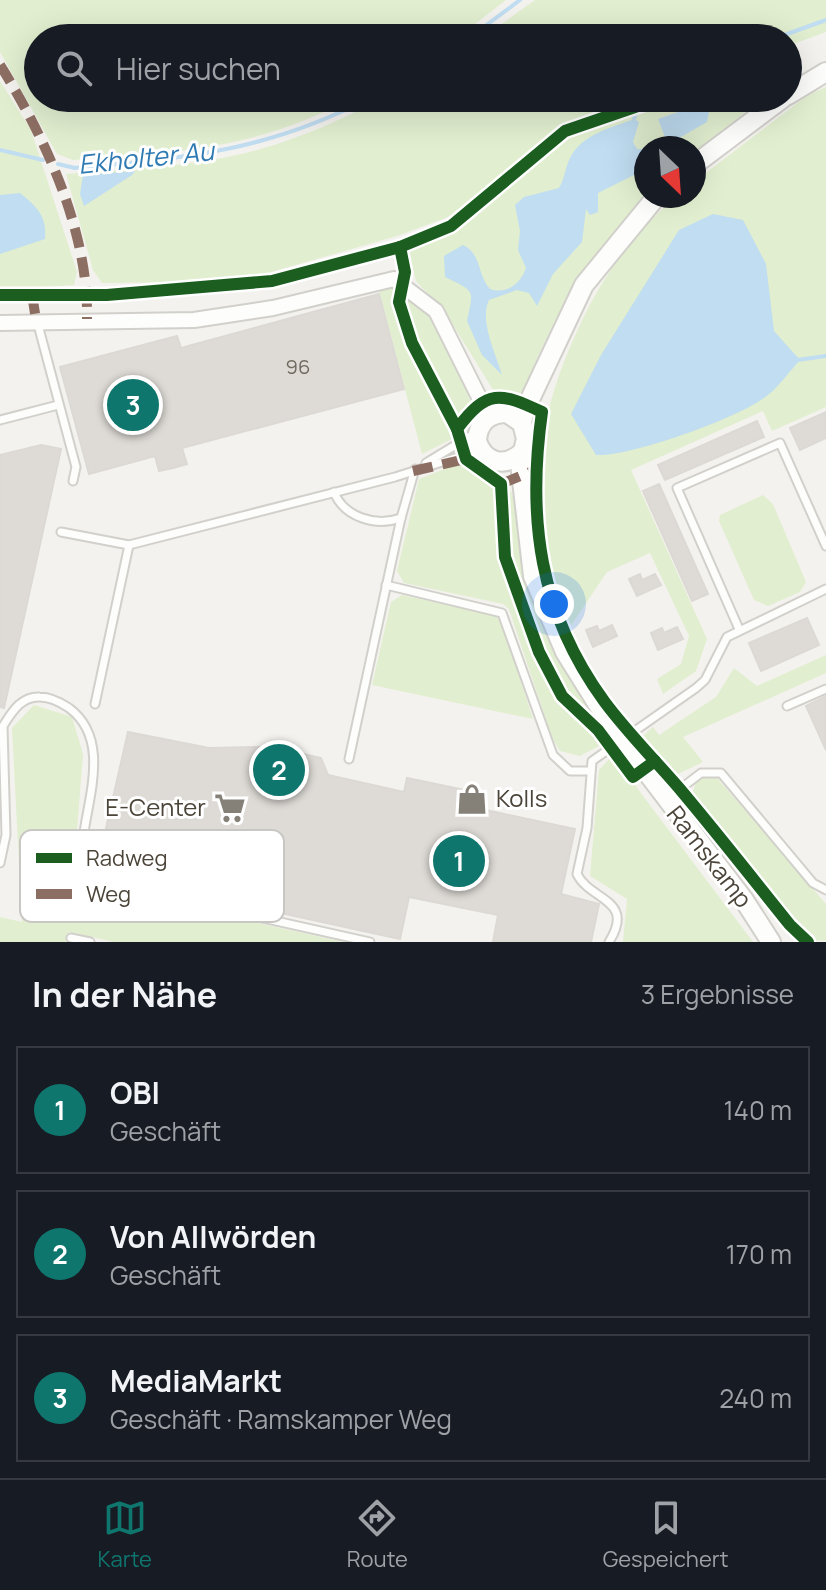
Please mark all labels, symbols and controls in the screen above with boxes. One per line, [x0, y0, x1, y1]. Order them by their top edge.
search box [24, 24, 802, 112]
icon: search [52, 46, 96, 90]
text: Hier suchen [116, 48, 281, 89]
water label: Ekholter Au [76, 132, 218, 182]
north arrow [634, 136, 706, 208]
house number: 96 [286, 353, 310, 380]
pin: 3 [107, 375, 159, 435]
your location [534, 584, 574, 624]
pin: 2 [253, 740, 305, 800]
place label: Kolls [496, 781, 547, 814]
shop icon: Kolls [455, 782, 489, 816]
place label: E-Center [105, 790, 206, 823]
supermarket icon: E-Center [213, 791, 247, 825]
street label: Ramskamp [660, 798, 760, 914]
legend [20, 830, 284, 922]
pin: 1 [433, 831, 485, 891]
text: Radweg [86, 843, 167, 873]
text: Weg [86, 879, 131, 909]
text: In der Nähe [32, 971, 217, 1017]
text: 3 Ergebnisse [641, 976, 794, 1012]
text: OBI [110, 1072, 160, 1113]
text: 1 [54, 1092, 66, 1128]
text: 140 m [723, 1092, 792, 1128]
text: Geschäft [110, 1113, 221, 1149]
text: Von Allwörden [110, 1216, 316, 1257]
text: 2 [52, 1236, 68, 1272]
text: 170 m [726, 1236, 792, 1272]
text: Geschäft [110, 1257, 221, 1293]
text: MediaMarkt [110, 1360, 282, 1401]
text: 3 [52, 1380, 68, 1416]
text: 240 m [719, 1380, 792, 1416]
text: Geschäft · Ramskamper Weg [110, 1401, 452, 1437]
tab: Karte [97, 1496, 152, 1574]
tab: Route [347, 1496, 408, 1574]
tab: Gespeichert [603, 1496, 729, 1574]

